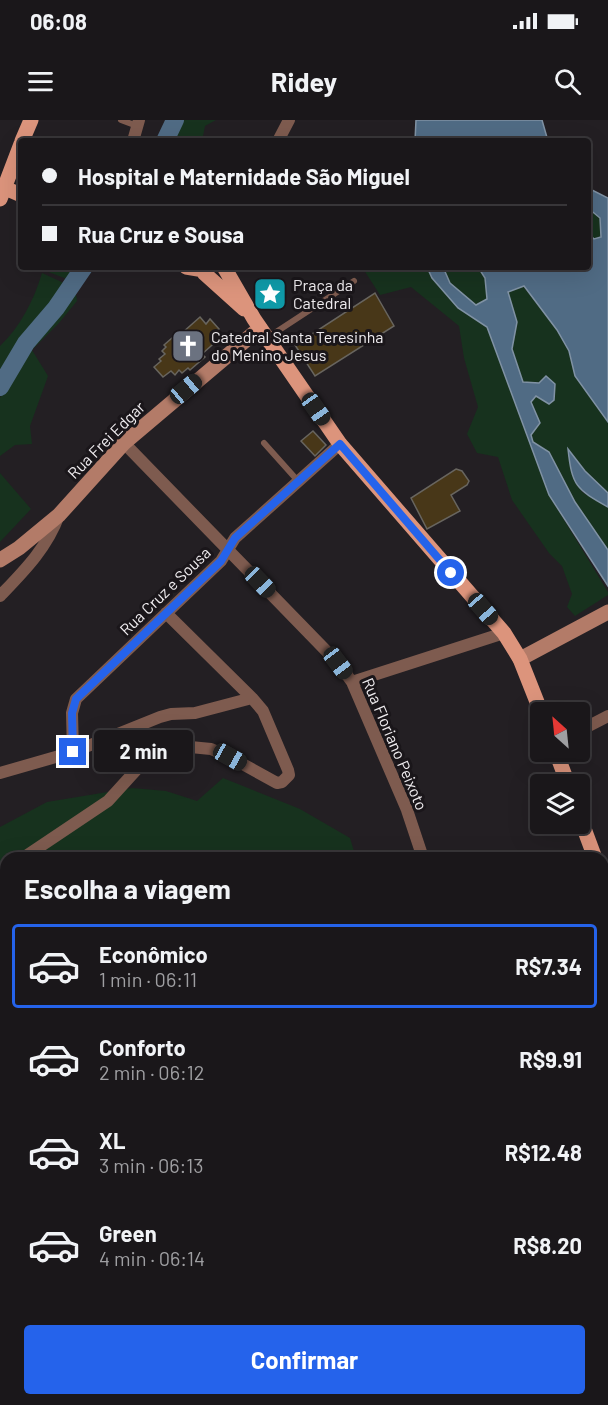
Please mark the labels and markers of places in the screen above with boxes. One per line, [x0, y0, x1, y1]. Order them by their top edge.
place label: Praça da Catedral [293, 275, 353, 312]
place icon: Praça da Catedral [252, 276, 288, 312]
place label: Catedral Santa Teresinha do Menino Jesus [211, 327, 384, 364]
church icon: Catedral Santa Teresinha do Menino Jesus [170, 328, 206, 364]

